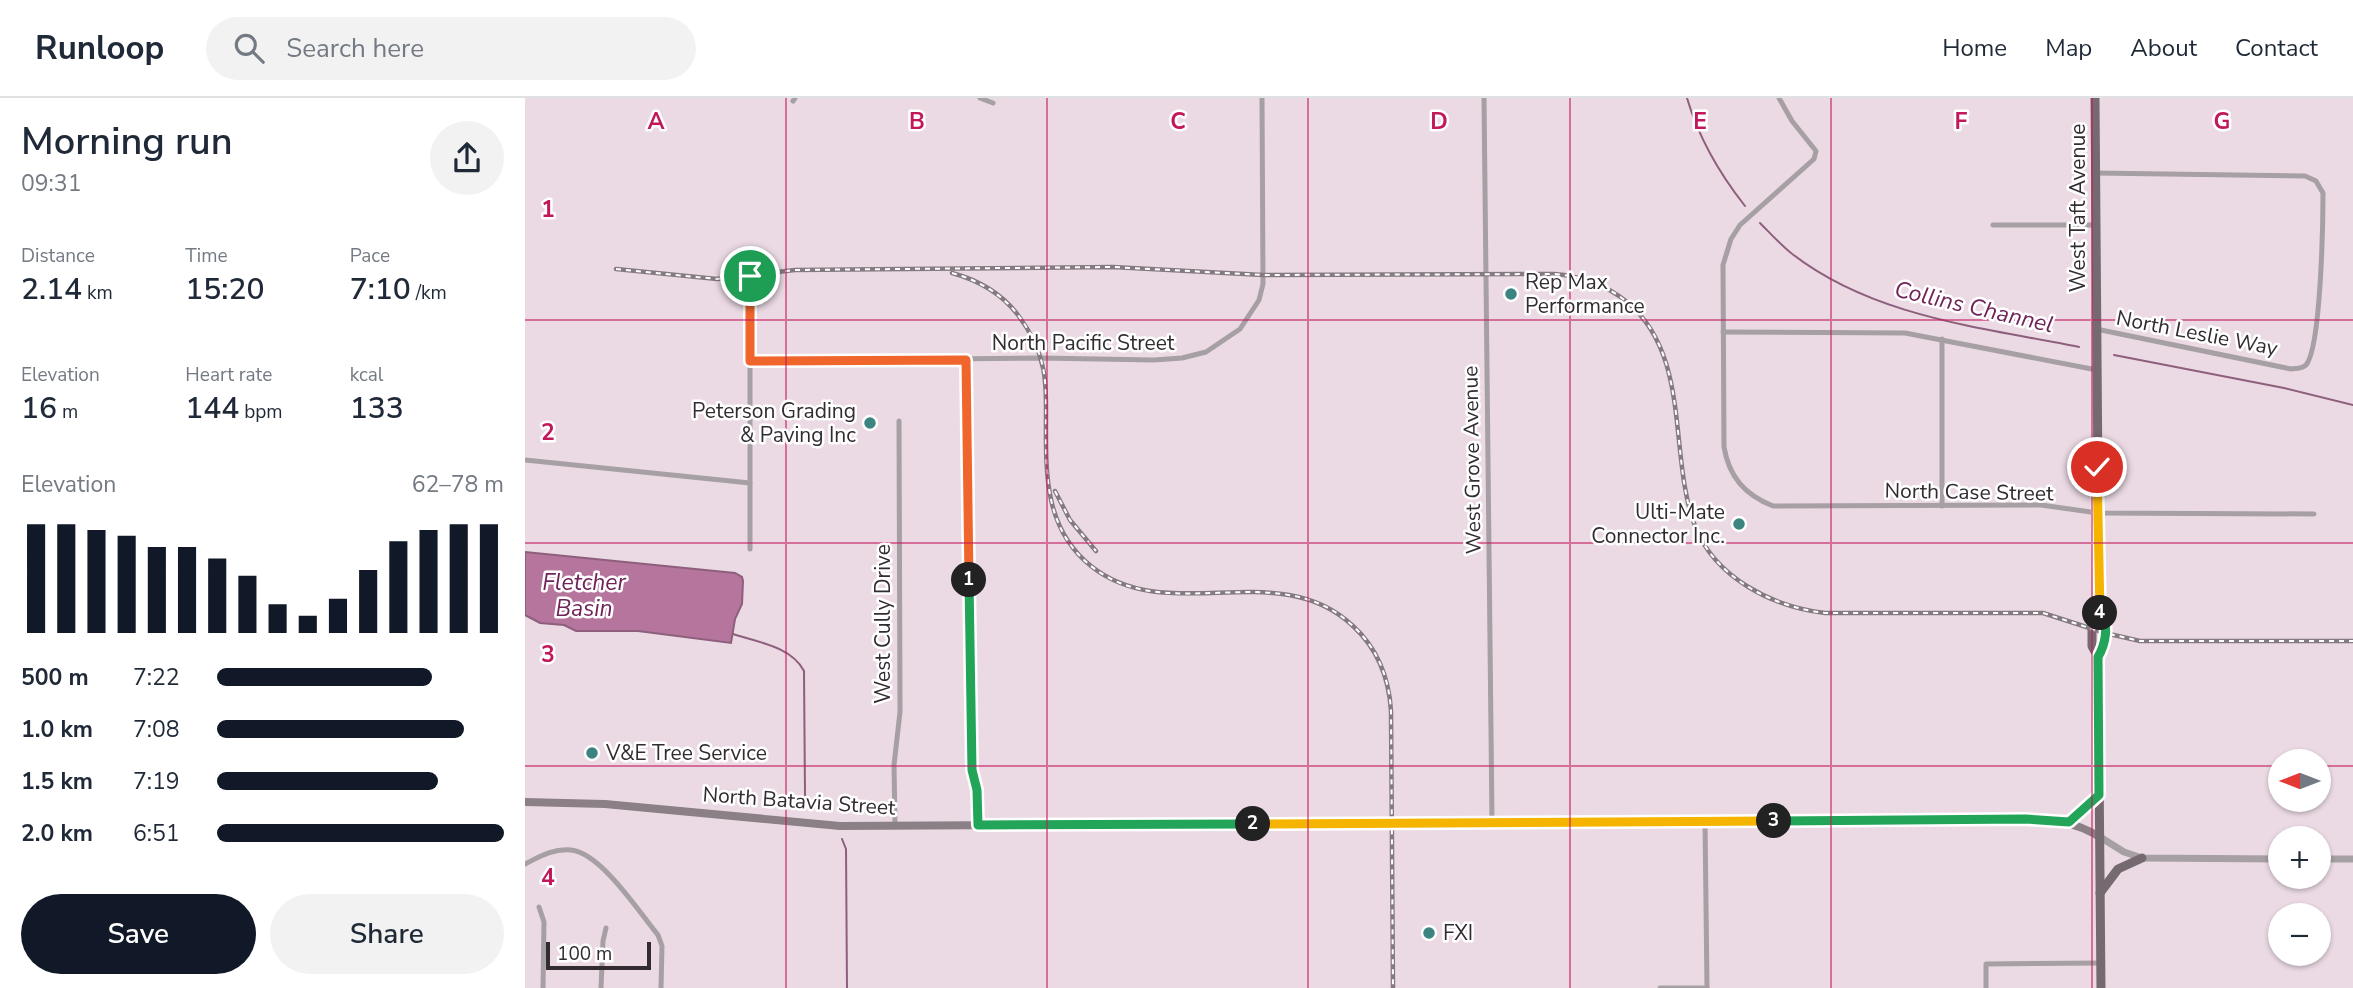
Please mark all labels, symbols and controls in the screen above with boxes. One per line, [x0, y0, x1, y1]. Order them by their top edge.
search box [206, 17, 696, 80]
text: Runloop [35, 26, 164, 71]
icon: search [230, 29, 268, 67]
text: Search here [286, 31, 424, 66]
text: Home [1942, 32, 2007, 64]
text: Map [2045, 32, 2092, 64]
text: About [2130, 32, 2197, 64]
text: Contact [2235, 32, 2318, 64]
text: A [647, 106, 665, 137]
text: B [909, 106, 925, 137]
text: C [1170, 106, 1186, 137]
text: D [1430, 106, 1448, 137]
text: E [1693, 106, 1707, 137]
text: F [1955, 106, 1968, 137]
text: G [2214, 106, 2230, 137]
text: Morning run [21, 116, 233, 167]
button: share [430, 121, 504, 195]
street label: West Taft Avenue [2064, 124, 2092, 292]
text: 09:31 [21, 168, 81, 199]
text: 1 [541, 194, 555, 225]
text: Distance [21, 243, 95, 269]
text: Time [185, 243, 228, 269]
text: Pace [350, 243, 390, 269]
pin [720, 246, 780, 306]
icon: arrive [731, 257, 769, 295]
place label: Rep Max Performance [1525, 268, 1645, 320]
text: 2.14 [21, 269, 82, 310]
text: 15:20 [185, 269, 264, 310]
text: 7:10 [350, 269, 411, 310]
water label: Collins Channel [1891, 274, 2057, 340]
text: km [82, 280, 113, 306]
text: /km [411, 280, 447, 306]
marker: Rep Max Performance [1503, 286, 1519, 302]
street label: North Leslie Way [2114, 304, 2280, 362]
street label: North Pacific Street [992, 329, 1175, 357]
text: Elevation [21, 362, 100, 388]
text: Heart rate [185, 362, 272, 388]
text: kcal [350, 362, 383, 388]
street label: West Grove Avenue [1456, 365, 1488, 555]
text: 16 [21, 388, 57, 429]
text: 144 [185, 388, 239, 429]
text: 133 [350, 388, 404, 429]
place label: Peterson Grading & Paving Inc [692, 397, 856, 449]
text: m [57, 399, 78, 425]
text: bpm [239, 399, 283, 425]
marker: Peterson Grading & Paving Inc [862, 415, 878, 431]
text: 2 [541, 417, 555, 448]
pin [2067, 437, 2127, 497]
icon: check [2078, 448, 2116, 486]
text: Elevation [21, 469, 116, 500]
text: 62–78 m [412, 469, 504, 500]
street label: North Case Street [1884, 477, 2054, 507]
place label: Ulti-Mate Connector Inc. [1591, 498, 1725, 550]
marker: Ulti-Mate Connector Inc. [1731, 516, 1747, 532]
street label: West Cully Drive [869, 544, 897, 704]
pin: 1 [951, 562, 987, 598]
text: 1 [963, 566, 974, 592]
water label: Fletcher Basin [542, 567, 627, 624]
pin: 4 [2083, 596, 2117, 630]
text: 4 [2094, 599, 2105, 625]
text: 3 [541, 639, 555, 670]
text: 500 m [21, 662, 89, 693]
text: 7:22 [133, 662, 180, 693]
text: 1.0 km [21, 714, 93, 745]
text: 7:08 [133, 714, 180, 745]
place label: V&E Tree Service [605, 739, 767, 767]
marker: V&E Tree Service [584, 745, 600, 761]
north arrow [2268, 749, 2331, 812]
map controls [2268, 749, 2331, 966]
text: 1.5 km [21, 766, 93, 797]
text: 7:19 [133, 766, 180, 797]
street label: North Batavia Street [702, 780, 897, 822]
pin: 3 [1757, 804, 1791, 838]
pin: 2 [1235, 806, 1271, 842]
text: 3 [1768, 807, 1779, 833]
text: 2 [1247, 810, 1258, 836]
text: 2.0 km [21, 818, 93, 849]
text: 6:51 [133, 818, 180, 849]
button: + [2268, 826, 2331, 889]
text: 4 [541, 862, 555, 893]
button: Save [21, 894, 256, 974]
button: Share [270, 894, 504, 974]
button: − [2268, 903, 2331, 966]
place label: FXI [1443, 919, 1473, 947]
marker: FXI [1421, 925, 1437, 941]
scale bar [546, 939, 651, 971]
text: 100 m [557, 941, 612, 967]

